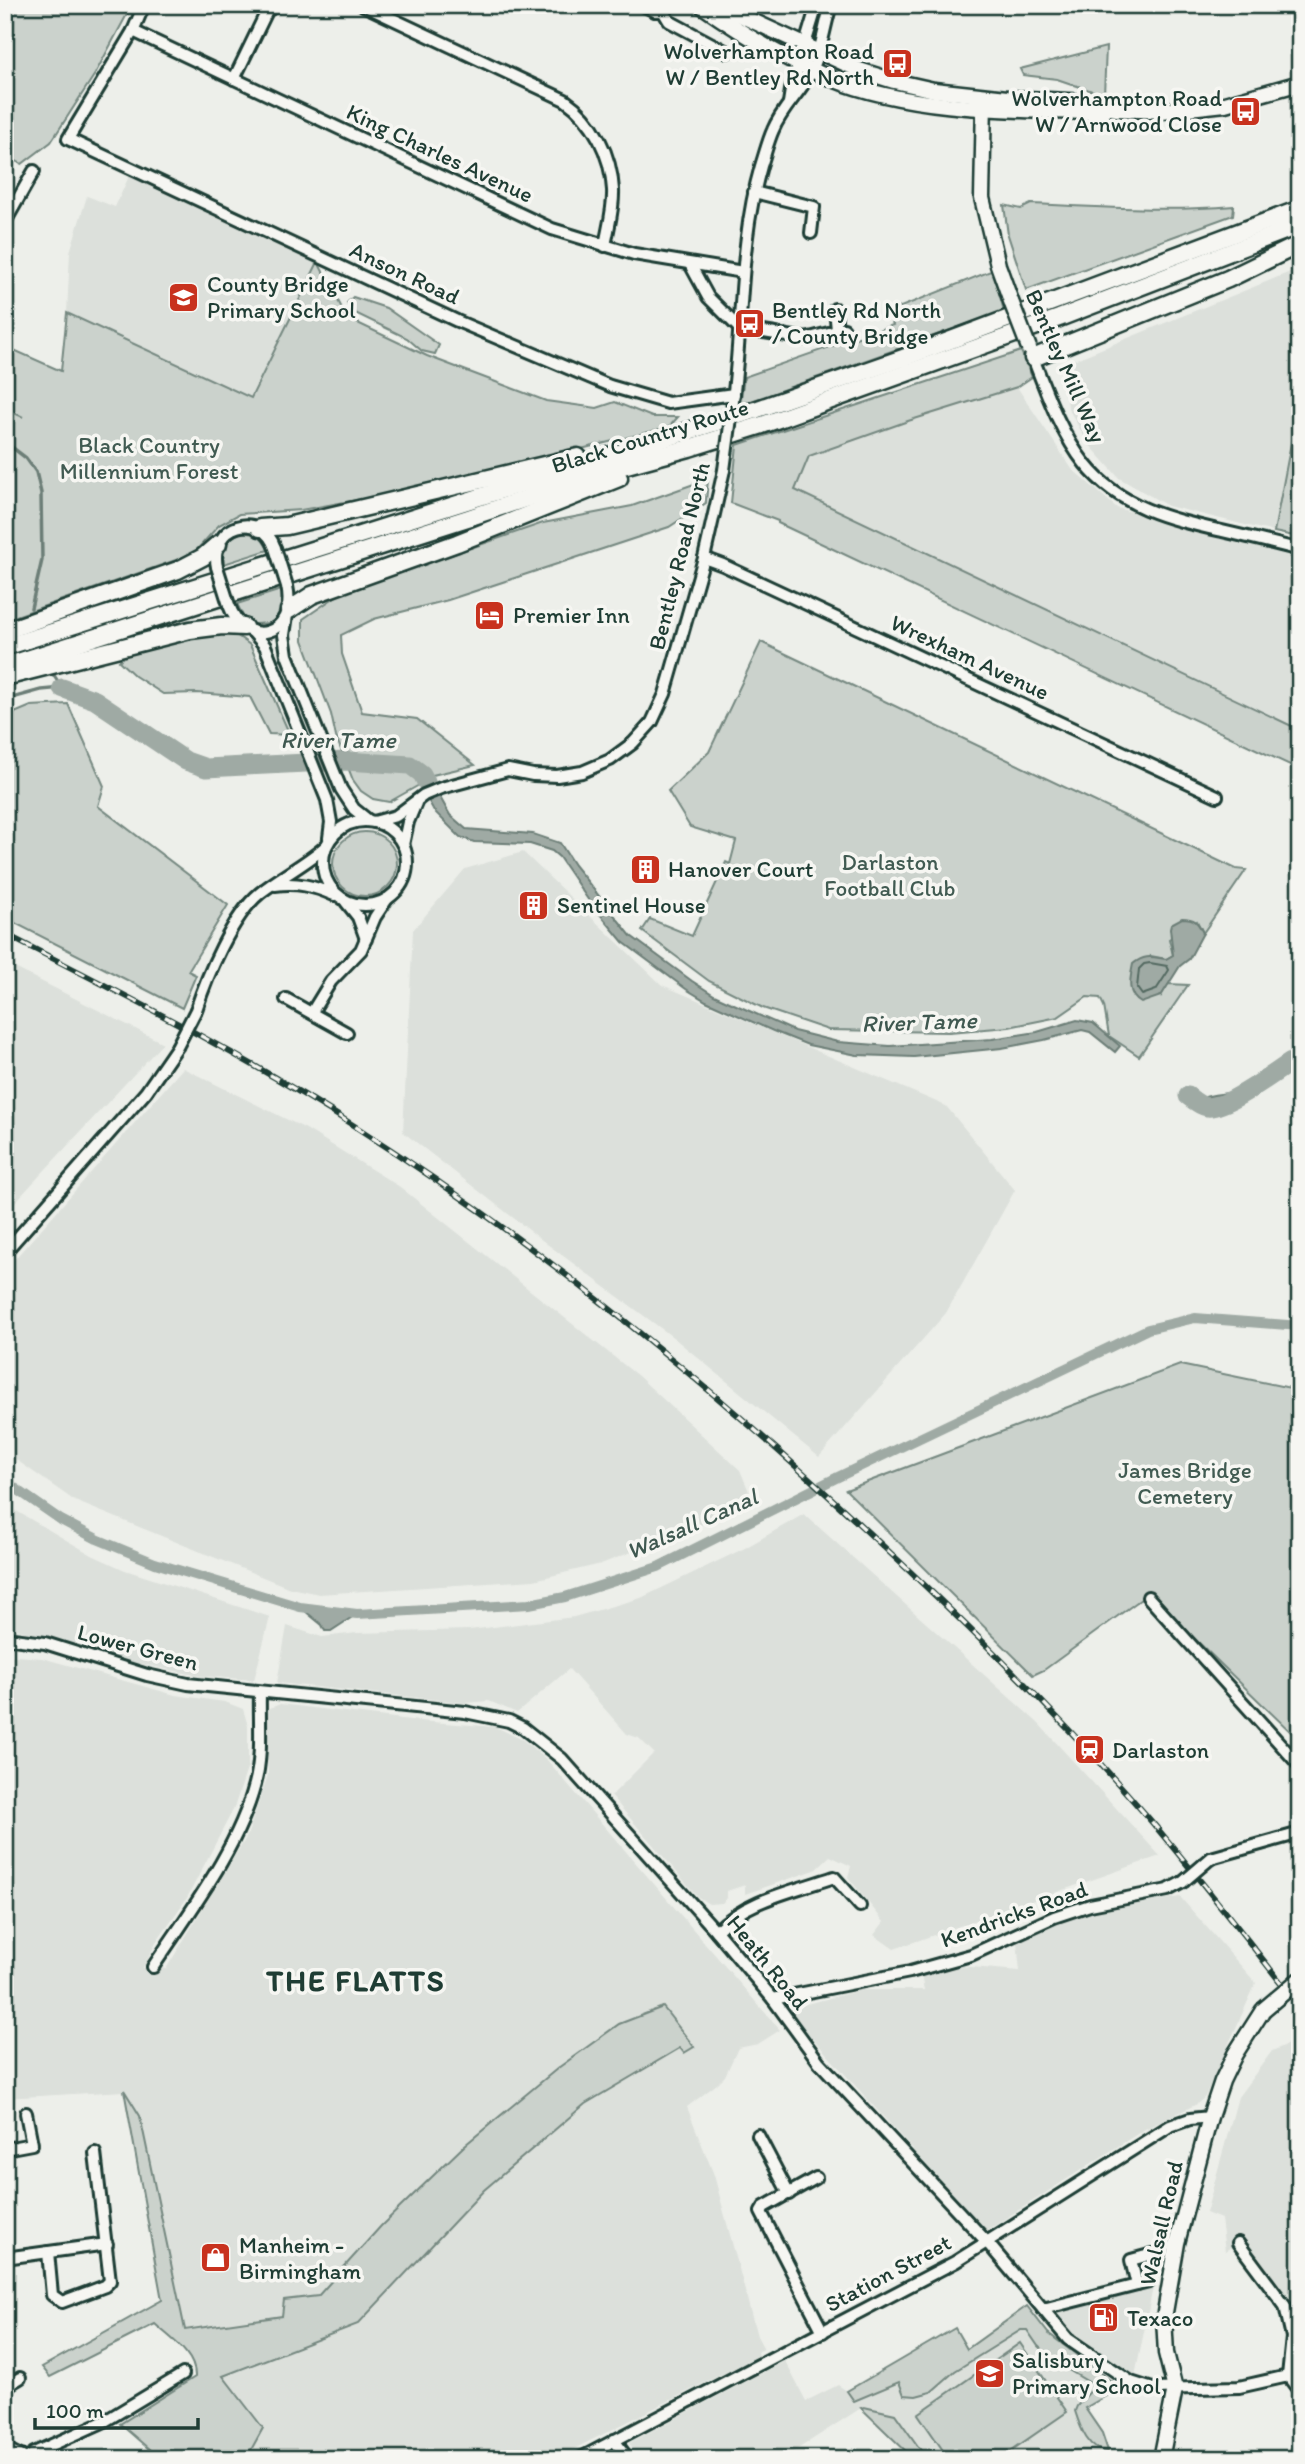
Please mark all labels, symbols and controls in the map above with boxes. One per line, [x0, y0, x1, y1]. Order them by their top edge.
place label: Wolverhampton Road W / Bentley Rd North [663, 37, 874, 91]
bus stop icon: Wolverhampton Road W / Bentley Rd North [880, 47, 914, 81]
place label: Wolverhampton Road W / Arnwood Close [1011, 84, 1222, 138]
bus stop icon: Wolverhampton Road W / Arnwood Close [1228, 94, 1262, 128]
street label: King Charles Avenue [342, 97, 538, 209]
street label: Anson Road [346, 235, 465, 311]
place label: County Bridge Primary School [207, 270, 356, 324]
school or university icon: County Bridge Primary School [167, 280, 201, 314]
street label: Bentley Mill Way [1020, 285, 1112, 447]
place label: Bentley Rd North / County Bridge [772, 296, 941, 350]
bus stop icon: Bentley Rd North / County Bridge [732, 306, 766, 340]
street label: Black Country Route [548, 393, 752, 479]
park label: Black Country Millennium Forest [60, 431, 239, 485]
street label: Bentley Road North [642, 459, 716, 653]
hotel icon: Premier Inn [473, 598, 507, 632]
place label: Premier Inn [513, 601, 630, 629]
street label: Wrexham Avenue [886, 608, 1054, 706]
water label: River Tame [280, 725, 397, 754]
park label: Darlaston Football Club [824, 848, 956, 902]
building icon: Hanover Court [628, 852, 662, 886]
place label: Hanover Court [668, 855, 814, 883]
building icon: Sentinel House [517, 888, 551, 922]
place label: Sentinel House [557, 891, 706, 919]
water label: River Tame [861, 1005, 979, 1038]
park label: James Bridge Cemetery [1118, 1456, 1252, 1510]
water label: Walsall Canal [622, 1481, 764, 1565]
street label: Lower Green [75, 1617, 201, 1677]
station icon: Darlaston [1072, 1733, 1106, 1767]
place label: Darlaston [1112, 1736, 1209, 1764]
street label: Kendricks Road [937, 1874, 1091, 1954]
street label: Heath Road [721, 1909, 815, 2016]
district label: THE FLATTS [265, 1962, 446, 1999]
street label: Walsall Road [1133, 2158, 1189, 2288]
street label: Station Street [820, 2228, 956, 2318]
place label: Manheim - Birmingham [239, 2231, 361, 2285]
shop icon: Manheim - Birmingham [199, 2241, 233, 2275]
fuel station icon: Texaco [1087, 2301, 1121, 2335]
place label: Texaco [1127, 2304, 1193, 2332]
place label: Salisbury Primary School [1012, 2346, 1161, 2400]
school or university icon: Salisbury Primary School [972, 2356, 1006, 2390]
scale bar [35, 2387, 198, 2431]
text: 100 m [46, 2398, 104, 2423]

